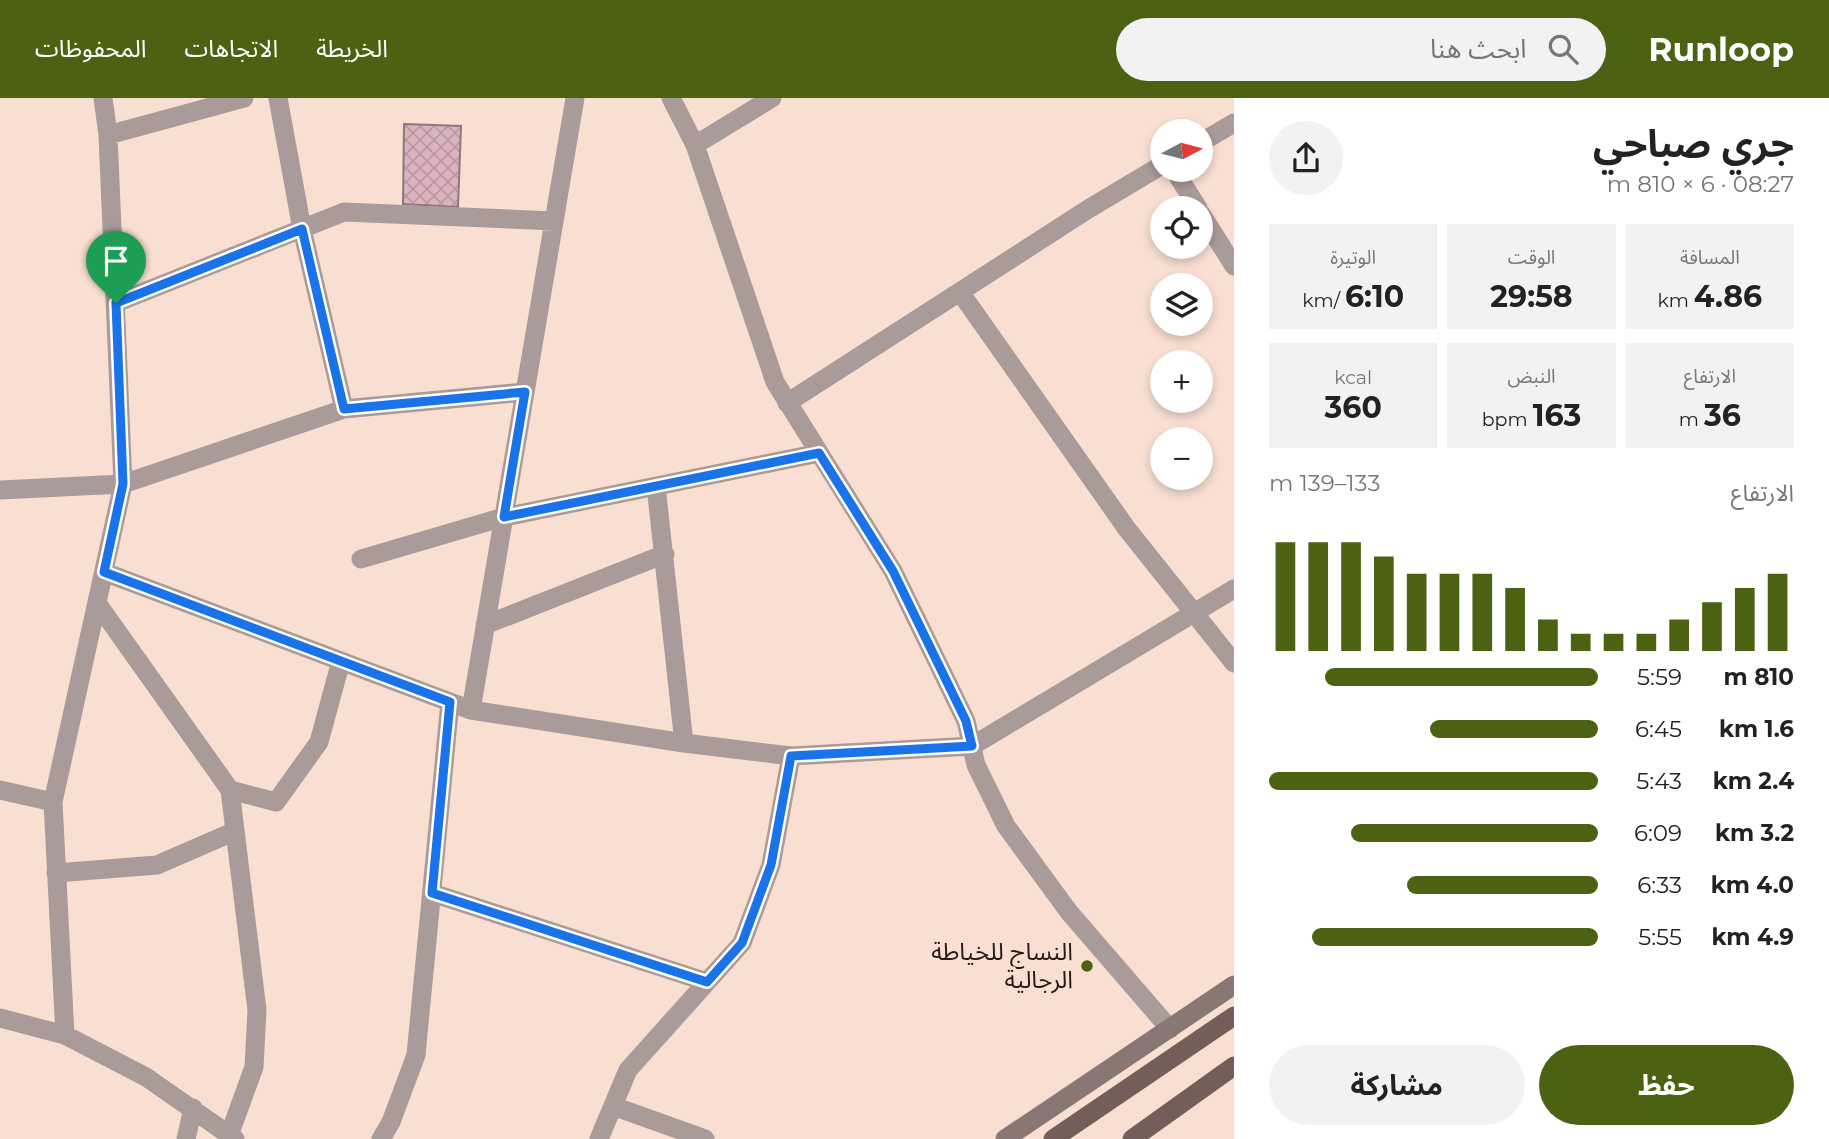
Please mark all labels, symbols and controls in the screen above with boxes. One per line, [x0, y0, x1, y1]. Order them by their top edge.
search box [1116, 18, 1606, 81]
text: Runloop [1648, 29, 1794, 69]
icon: search [1544, 30, 1582, 68]
text: ابحث هنا [1430, 33, 1526, 65]
text: المحفوظات [35, 34, 146, 63]
text: الاتجاهات [184, 34, 278, 63]
text: الخريطة [316, 34, 388, 63]
north arrow [1150, 119, 1213, 182]
map controls [1150, 119, 1213, 490]
text: جري صباحي [1593, 120, 1794, 167]
button: share [1269, 121, 1343, 195]
text: 08:27 · 6 × 810 m [1607, 170, 1794, 198]
button: locate [1150, 196, 1213, 259]
pin [86, 231, 146, 303]
icon: arrive [97, 242, 135, 280]
text: الوتيرة [1330, 246, 1376, 269]
text: الوقت [1508, 246, 1555, 269]
text: المسافة [1680, 246, 1740, 269]
button: layers [1150, 273, 1213, 336]
text: 6:10 [1345, 278, 1404, 315]
text: 29:58 [1490, 278, 1573, 315]
text: 4.86 [1694, 278, 1762, 315]
text: /km [1302, 289, 1345, 312]
text: km [1657, 289, 1694, 312]
button: + [1150, 350, 1213, 413]
text: النبض [1507, 365, 1556, 388]
text: الارتفاع [1684, 365, 1736, 388]
text: kcal [1334, 366, 1372, 389]
text: 360 [1325, 389, 1382, 426]
text: 163 [1533, 397, 1581, 434]
text: 36 [1704, 397, 1741, 434]
text: bpm [1482, 408, 1533, 431]
text: m [1679, 408, 1704, 431]
button: − [1150, 427, 1213, 490]
text: 133–139 m [1269, 469, 1380, 497]
text: الارتفاع [1731, 479, 1794, 507]
text: 5:59 [1637, 663, 1682, 691]
text: 810 m [1724, 663, 1794, 691]
text: 6:45 [1635, 715, 1682, 743]
text: 1.6 km [1719, 715, 1794, 743]
text: 5:43 [1636, 767, 1682, 795]
text: 2.4 km [1713, 767, 1794, 795]
text: 6:09 [1634, 819, 1682, 847]
text: 3.2 km [1715, 819, 1794, 847]
text: 6:33 [1637, 871, 1682, 899]
text: 4.0 km [1711, 871, 1794, 899]
text: 5:55 [1638, 923, 1682, 951]
text: 4.9 km [1711, 923, 1794, 951]
place label: النساج للخياطة الرجالية [931, 937, 1073, 994]
marker: النساج للخياطة الرجالية [1079, 958, 1095, 974]
button: مشاركة [1269, 1045, 1525, 1125]
button: حفظ [1539, 1045, 1794, 1125]

